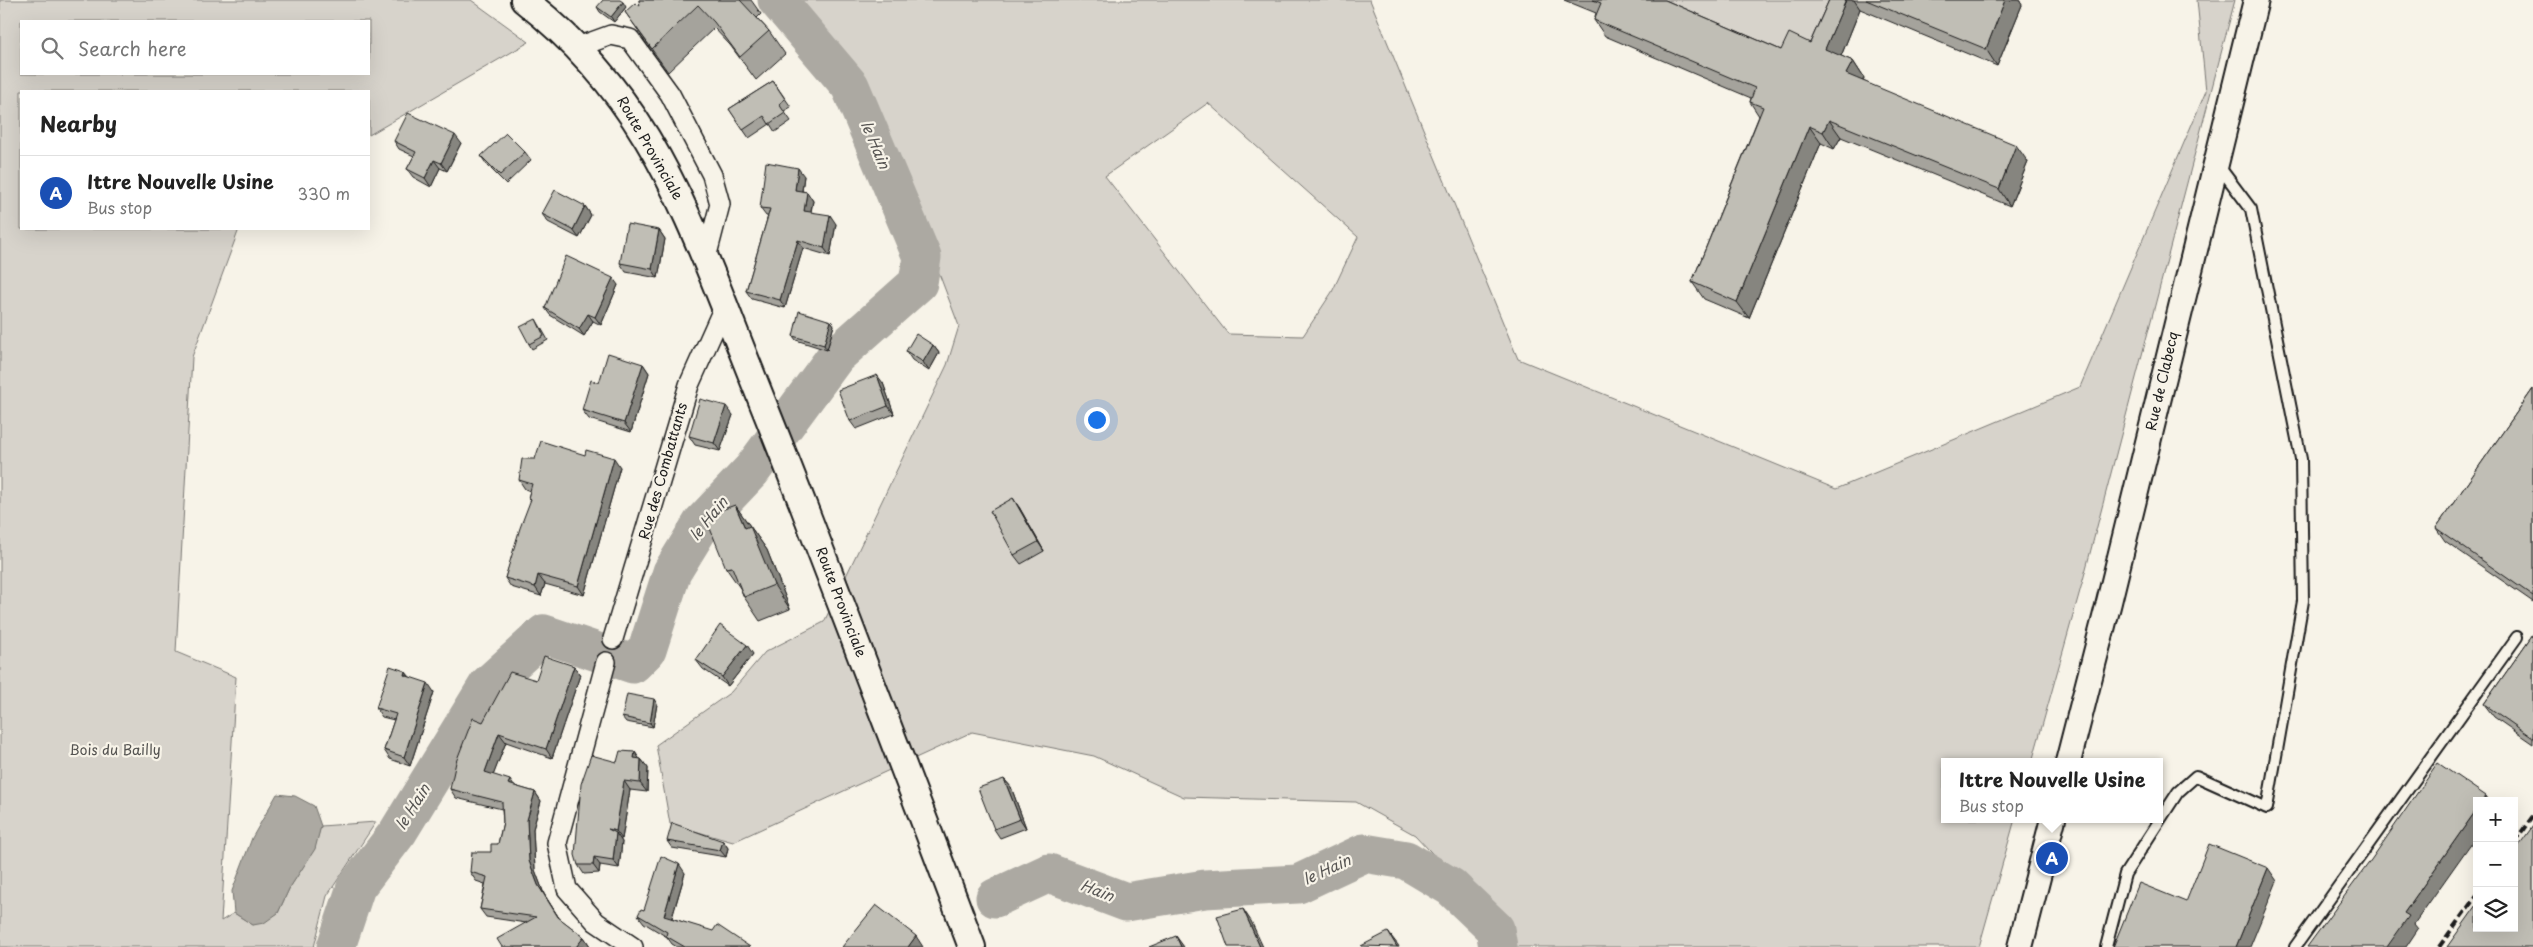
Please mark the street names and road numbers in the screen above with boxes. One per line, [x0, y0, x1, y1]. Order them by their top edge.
street label: Route Provinciale [612, 92, 689, 204]
street label: Rue de Clabecq [2140, 329, 2183, 433]
street label: Rue des Combattants [633, 400, 692, 542]
street label: Route Provinciale [811, 544, 872, 660]

